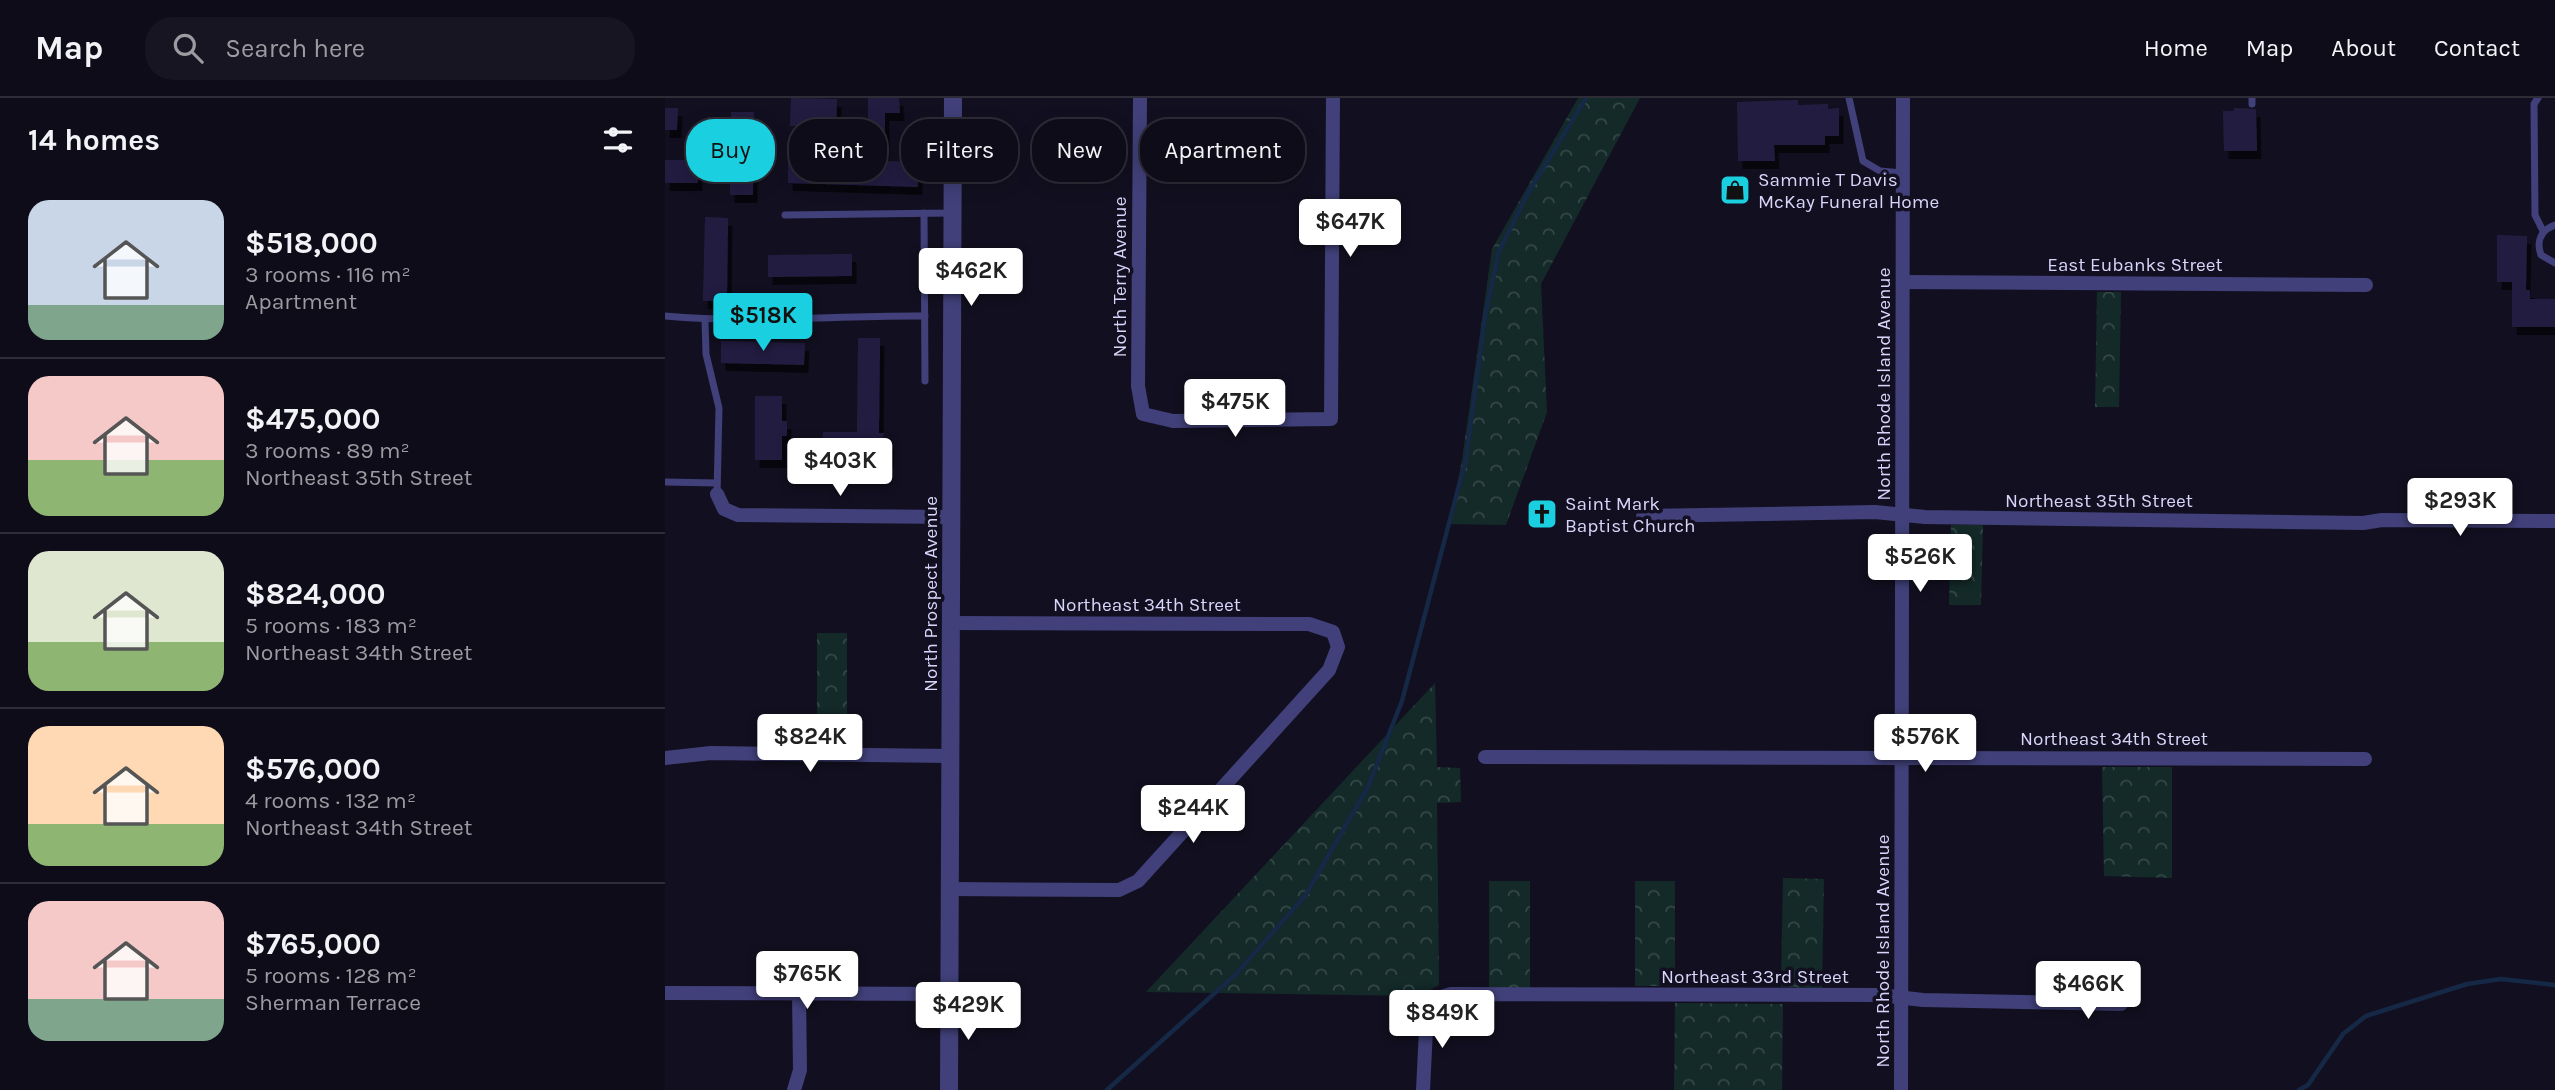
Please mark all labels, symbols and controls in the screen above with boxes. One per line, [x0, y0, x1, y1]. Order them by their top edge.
search box [145, 17, 635, 80]
text: Map [35, 29, 103, 67]
icon: search [169, 29, 207, 67]
text: Search here [225, 33, 365, 64]
text: Home [2144, 34, 2208, 62]
text: Map [2246, 34, 2293, 62]
text: About [2331, 34, 2396, 62]
text: Contact [2434, 34, 2520, 62]
chip: Buy [686, 119, 775, 182]
chip: Rent [789, 119, 887, 182]
chip: Filters [901, 119, 1018, 182]
chip: New [1032, 119, 1126, 182]
chip: Apartment [1140, 119, 1305, 182]
icon: filters [599, 121, 637, 159]
text: 14 homes [28, 122, 160, 158]
place label: Sammie T Davis McKay Funeral Home [1758, 169, 1939, 213]
shop icon: Sammie T Davis McKay Funeral Home [1718, 173, 1752, 207]
street label: North Terry Avenue [1109, 197, 1131, 357]
pin: $647K [1301, 200, 1399, 259]
text: $647K [1315, 208, 1385, 235]
text: $518,000 [245, 225, 378, 261]
icon: home [84, 228, 168, 312]
pin: $462K [922, 248, 1020, 308]
street label: East Eubanks Street [2047, 254, 2223, 276]
text: $462K [935, 257, 1007, 284]
text: 3 rooms · 116 m² [245, 261, 411, 288]
street label: North Rhode Island Avenue [1873, 267, 1895, 501]
text: Apartment [245, 288, 357, 315]
pin: $518K [714, 294, 812, 353]
text: $518K [729, 302, 797, 329]
pin: $475K [1186, 380, 1284, 439]
text: $475K [1200, 388, 1270, 415]
text: $475,000 [245, 401, 380, 437]
icon: home [84, 404, 168, 488]
text: 3 rooms · 89 m² [245, 437, 410, 464]
pin: $403K [791, 438, 889, 498]
text: $403K [803, 447, 877, 474]
text: Northeast 35th Street [245, 464, 473, 491]
pin: $293K [2411, 478, 2509, 538]
text: $293K [2423, 487, 2497, 514]
street label: Northeast 35th Street [2005, 490, 2193, 512]
place label: Saint Mark Baptist Church [1565, 493, 1696, 537]
street label: North Prospect Avenue [920, 496, 942, 692]
church icon: Saint Mark Baptist Church [1525, 497, 1559, 531]
pin: $526K [1871, 534, 1969, 594]
text: $526K [1884, 543, 1956, 570]
text: $824,000 [245, 576, 386, 612]
icon: home [84, 579, 168, 663]
street label: Northeast 34th Street [1053, 594, 1241, 616]
text: 5 rooms · 183 m² [245, 612, 417, 639]
text: Northeast 34th Street [245, 639, 472, 666]
pin: $824K [761, 714, 859, 774]
pin: $576K [1876, 714, 1974, 774]
text: $824K [773, 723, 847, 750]
text: $576K [1890, 723, 1960, 750]
street label: Northeast 34th Street [2020, 728, 2208, 750]
text: $576,000 [245, 751, 381, 787]
icon: home [84, 754, 168, 838]
pin: $244K [1144, 786, 1242, 845]
text: 4 rooms · 132 m² [245, 787, 416, 814]
text: $244K [1157, 794, 1229, 821]
text: Northeast 34th Street [245, 814, 472, 841]
street label: North Rhode Island Avenue [1872, 834, 1894, 1068]
text: $765,000 [245, 926, 381, 962]
icon: home [84, 929, 168, 1013]
pin: $765K [758, 951, 856, 1011]
text: $765K [772, 960, 842, 987]
text: 5 rooms · 128 m² [245, 962, 417, 989]
pin: $466K [2039, 962, 2137, 1021]
street label: Northeast 33rd Street [1661, 966, 1849, 988]
text: $466K [2052, 970, 2124, 997]
pin: $429K [919, 982, 1017, 1042]
text: Sherman Terrace [245, 989, 421, 1016]
pin: $849K [1393, 990, 1491, 1050]
text: $429K [932, 991, 1004, 1018]
text: $849K [1405, 999, 1479, 1026]

